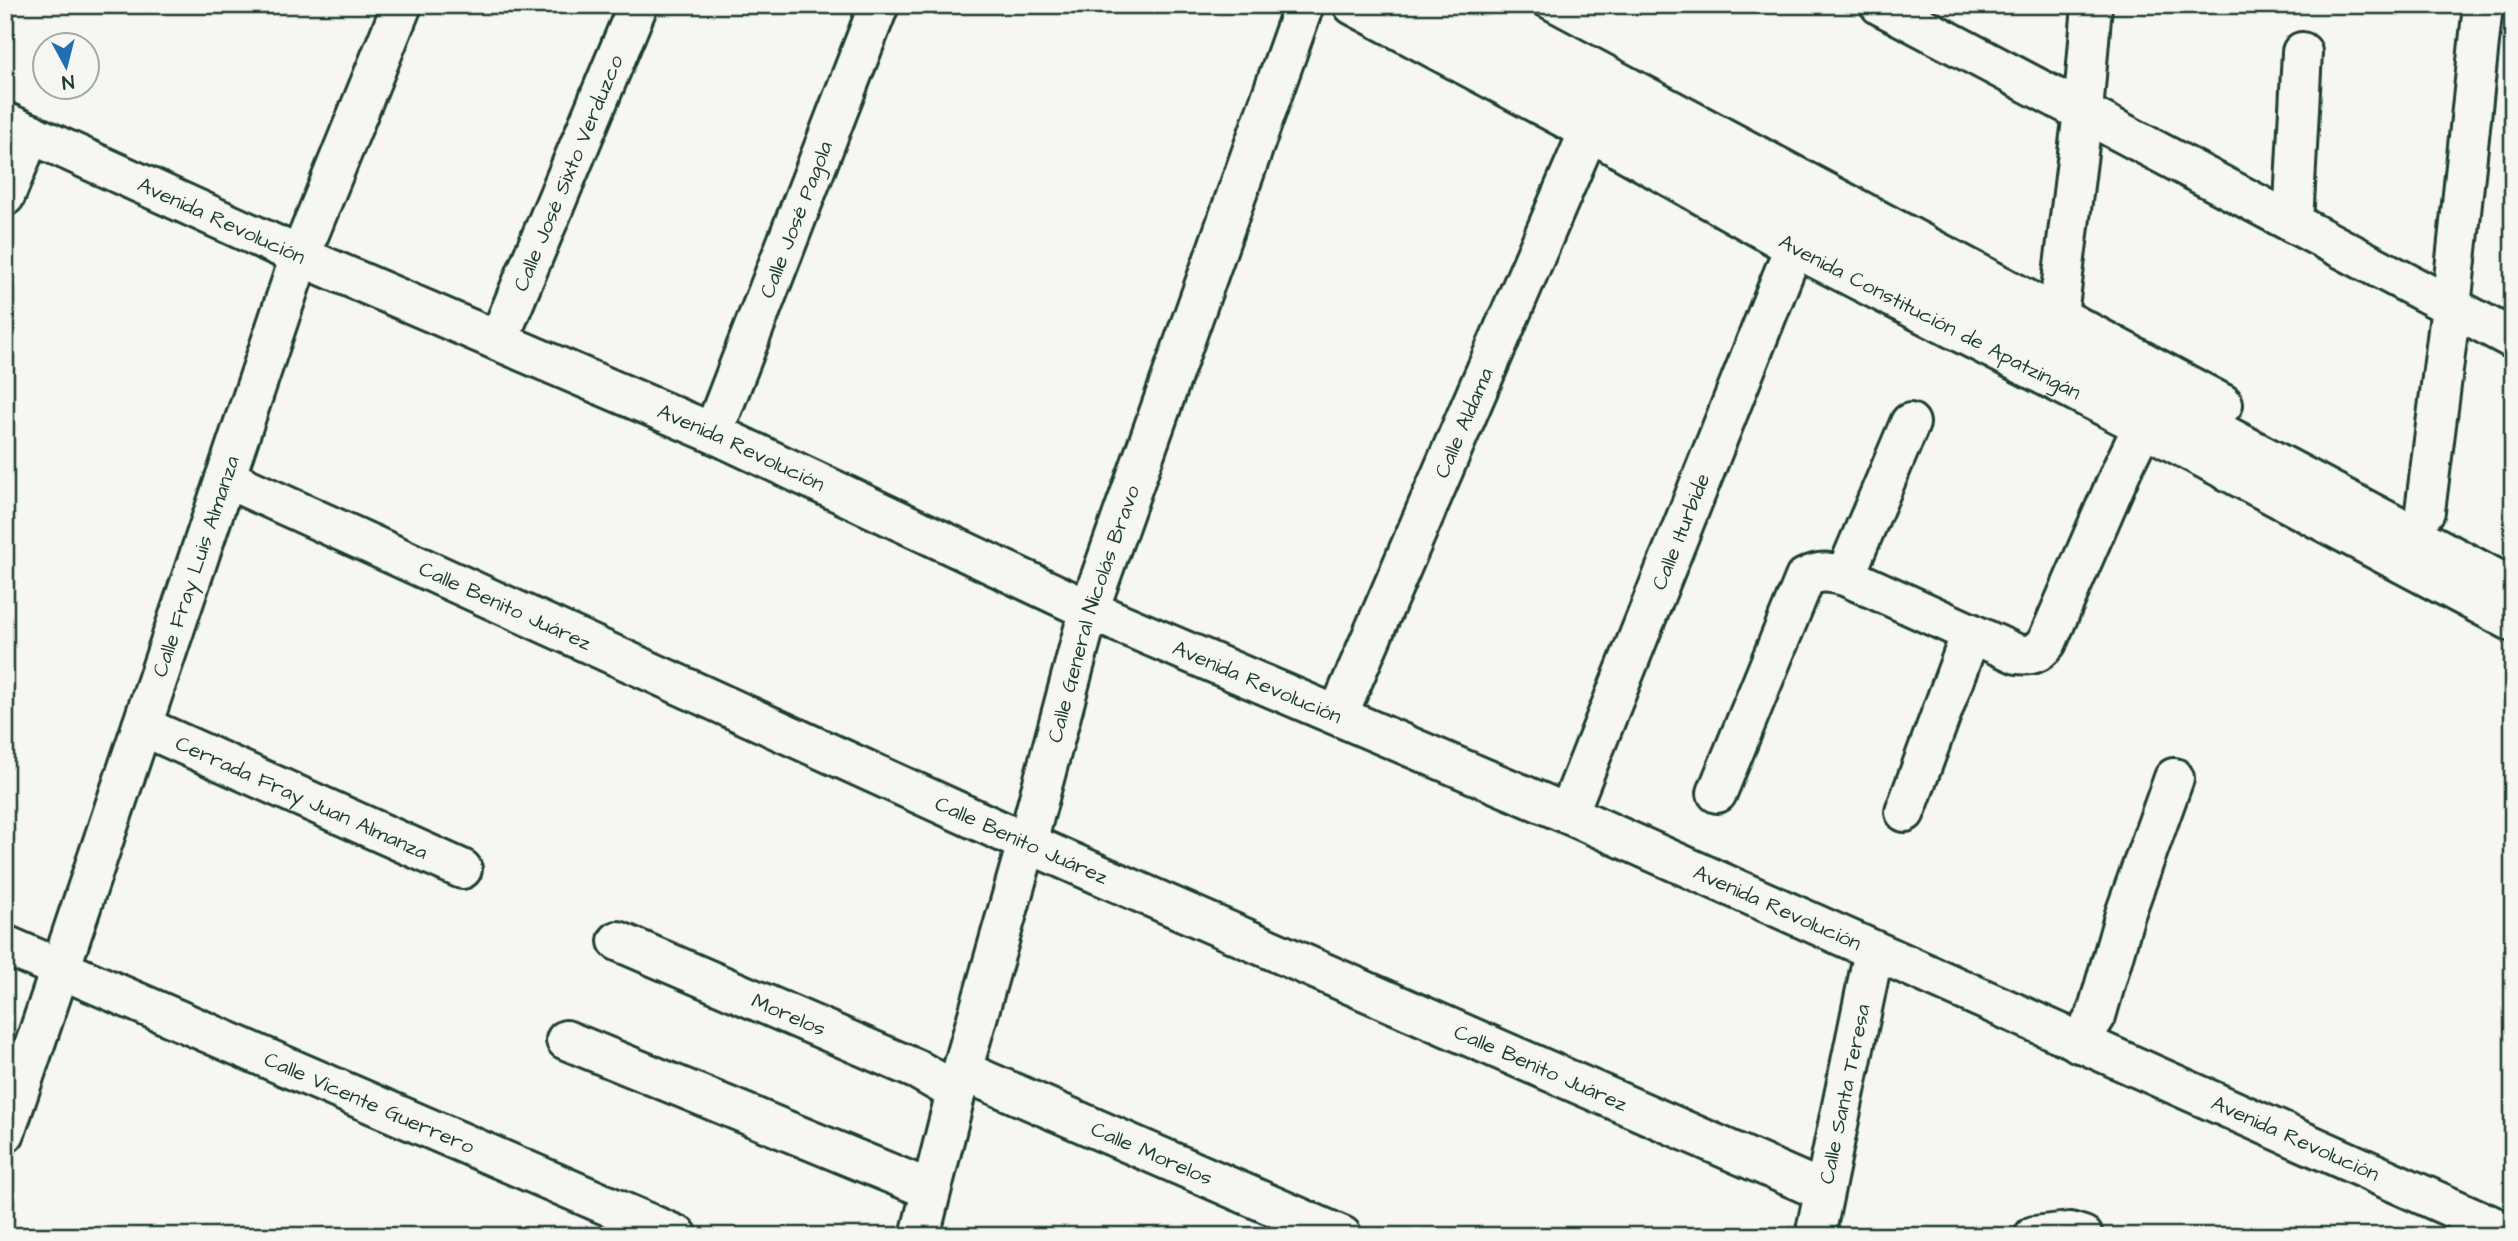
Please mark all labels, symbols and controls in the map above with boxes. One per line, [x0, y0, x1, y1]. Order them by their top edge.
north arrow [32, 32, 102, 102]
street label: Calle José Sixto Verduzco [506, 50, 631, 296]
text: N [60, 67, 75, 96]
street label: Calle José Pagola [753, 137, 840, 302]
street label: Avenida Revolución [133, 170, 310, 272]
street label: Avenida Constitución de Apatzingán [1773, 227, 2086, 407]
street label: Calle Aldama [1428, 363, 1501, 483]
street label: Avenida Revolución [653, 397, 830, 499]
street label: Calle Fray Luis Almanza [145, 452, 247, 681]
street label: Calle Iturbide [1645, 469, 1717, 594]
street label: Calle General Nicolás Bravo [1040, 481, 1147, 746]
street label: Calle Benito Juárez [414, 554, 597, 658]
street label: Avenida Revolución [1168, 633, 1346, 731]
street label: Cerrada Fray Juan Almanza [171, 729, 433, 867]
street label: Calle Benito Juárez [930, 789, 1113, 892]
street label: Avenida Revolución [1689, 858, 1866, 958]
street label: Morelos [747, 986, 830, 1044]
street label: Calle Santa Teresa [1812, 1001, 1878, 1187]
street label: Calle Benito Juárez [1449, 1017, 1633, 1119]
street label: Calle Vicente Guerrero [260, 1045, 479, 1161]
street label: Avenida Revolución [2207, 1088, 2384, 1189]
street label: Calle Morelos [1086, 1114, 1217, 1193]

